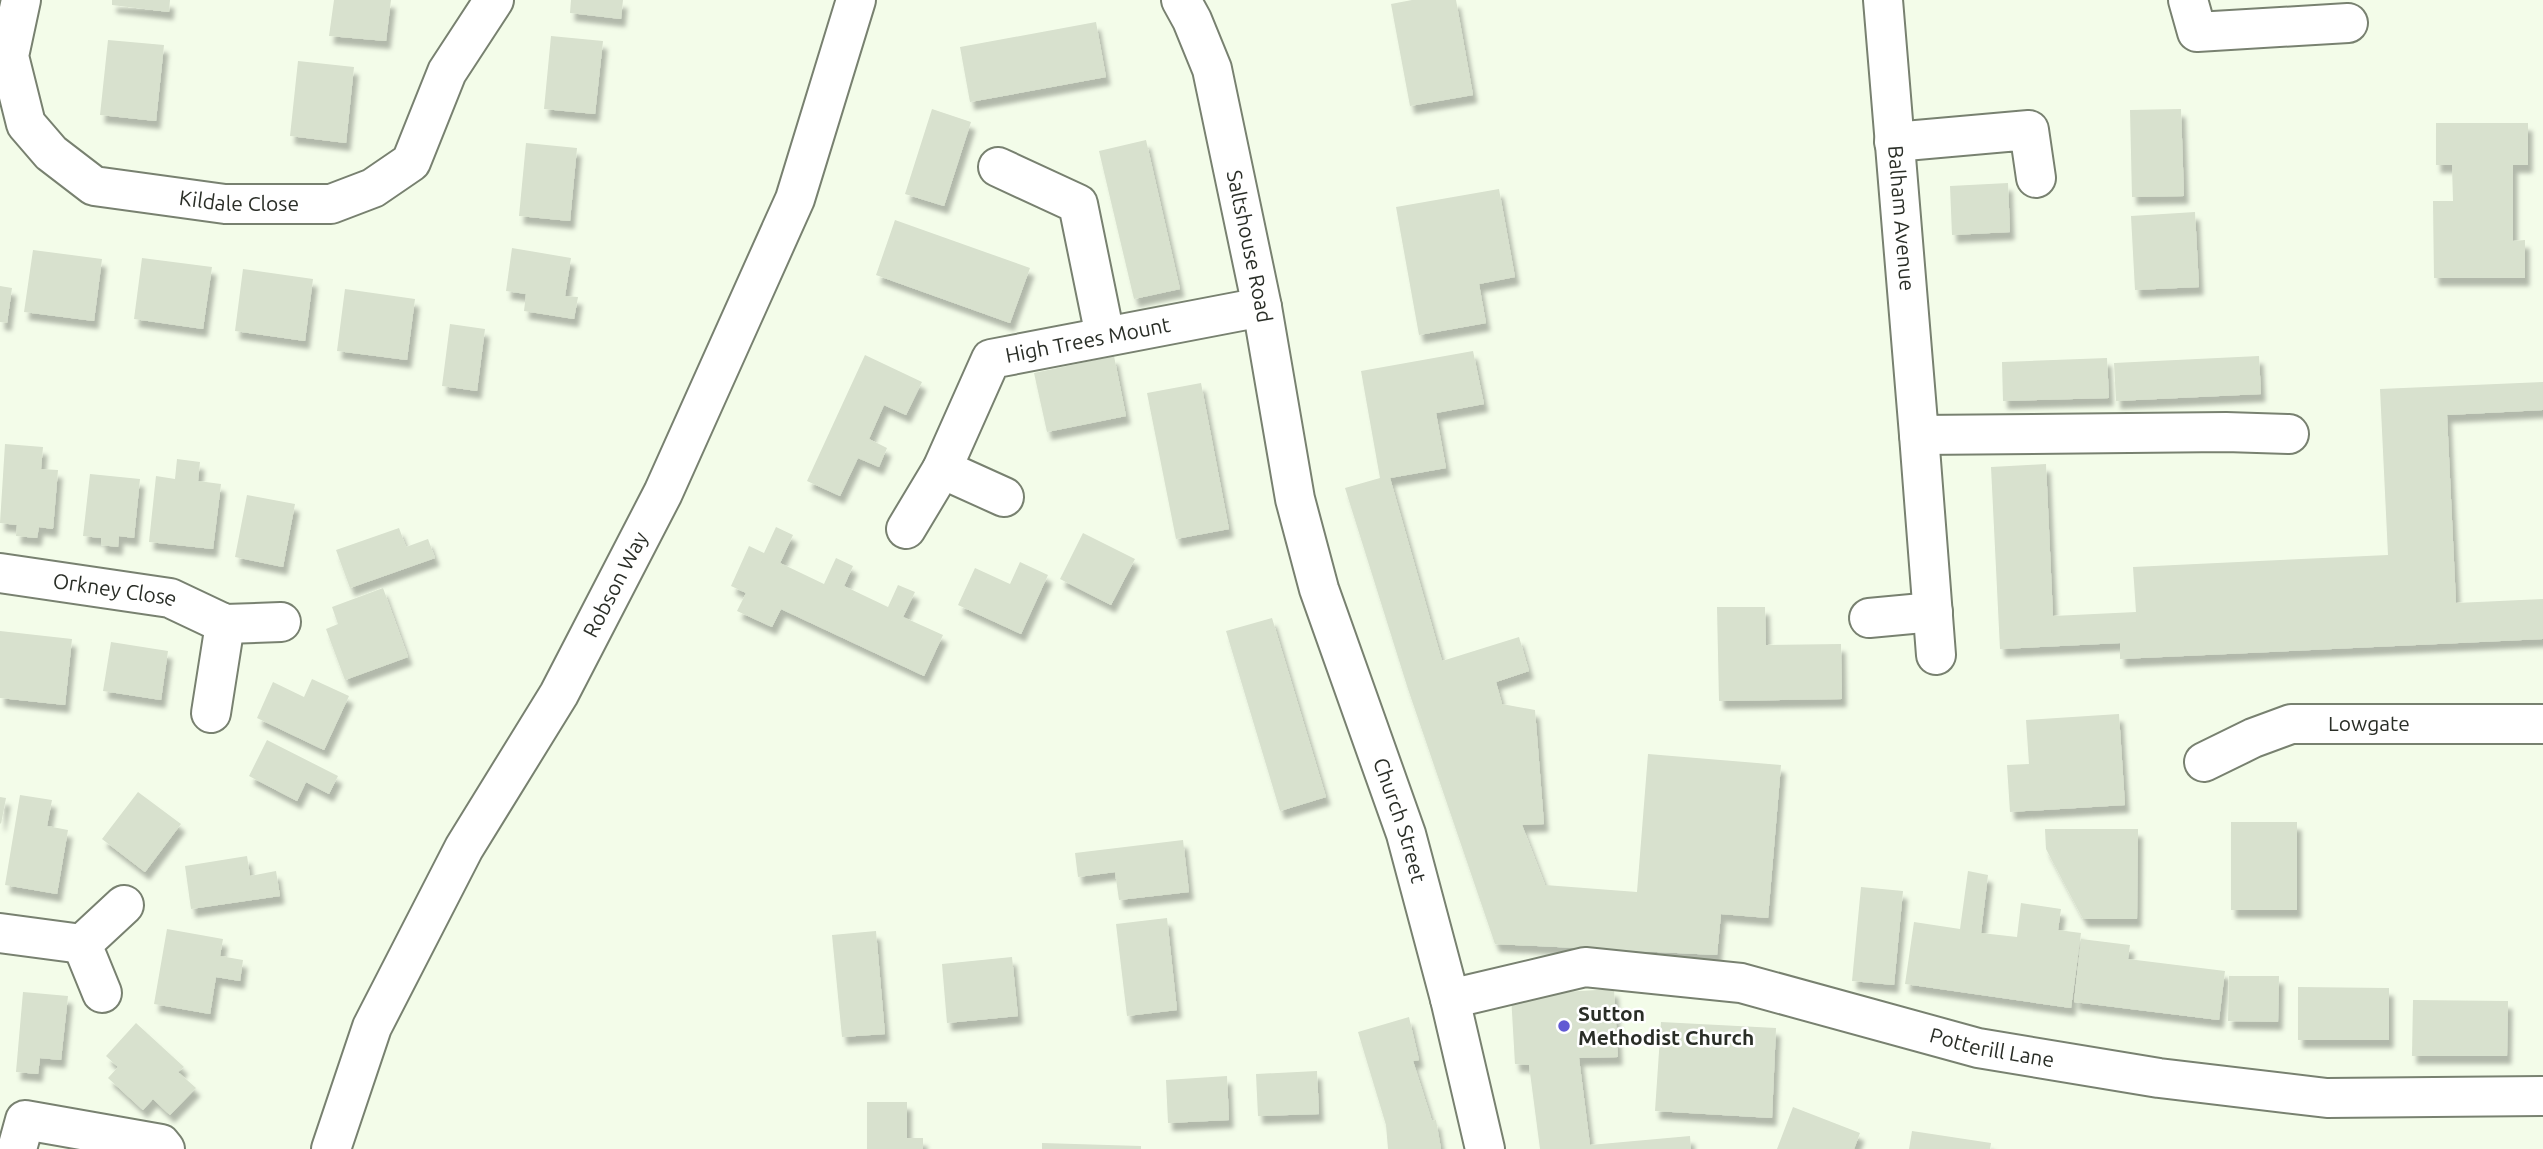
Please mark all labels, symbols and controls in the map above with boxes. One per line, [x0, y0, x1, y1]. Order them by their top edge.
street label: Balham Avenue [1884, 144, 1920, 292]
street label: Saltshouse Road [1223, 168, 1277, 324]
street label: Kildale Close [178, 185, 299, 215]
street label: High Trees Mount [1003, 312, 1172, 367]
street label: Robson Way [577, 527, 652, 641]
street label: Orkney Close [51, 568, 182, 611]
street label: Lowgate [2328, 711, 2410, 735]
street label: Church Street [1369, 754, 1431, 885]
place label: Sutton Methodist Church [1578, 1001, 1754, 1049]
marker: Sutton Methodist Church [1556, 1018, 1572, 1034]
street label: Potterill Lane [1927, 1022, 2056, 1071]

